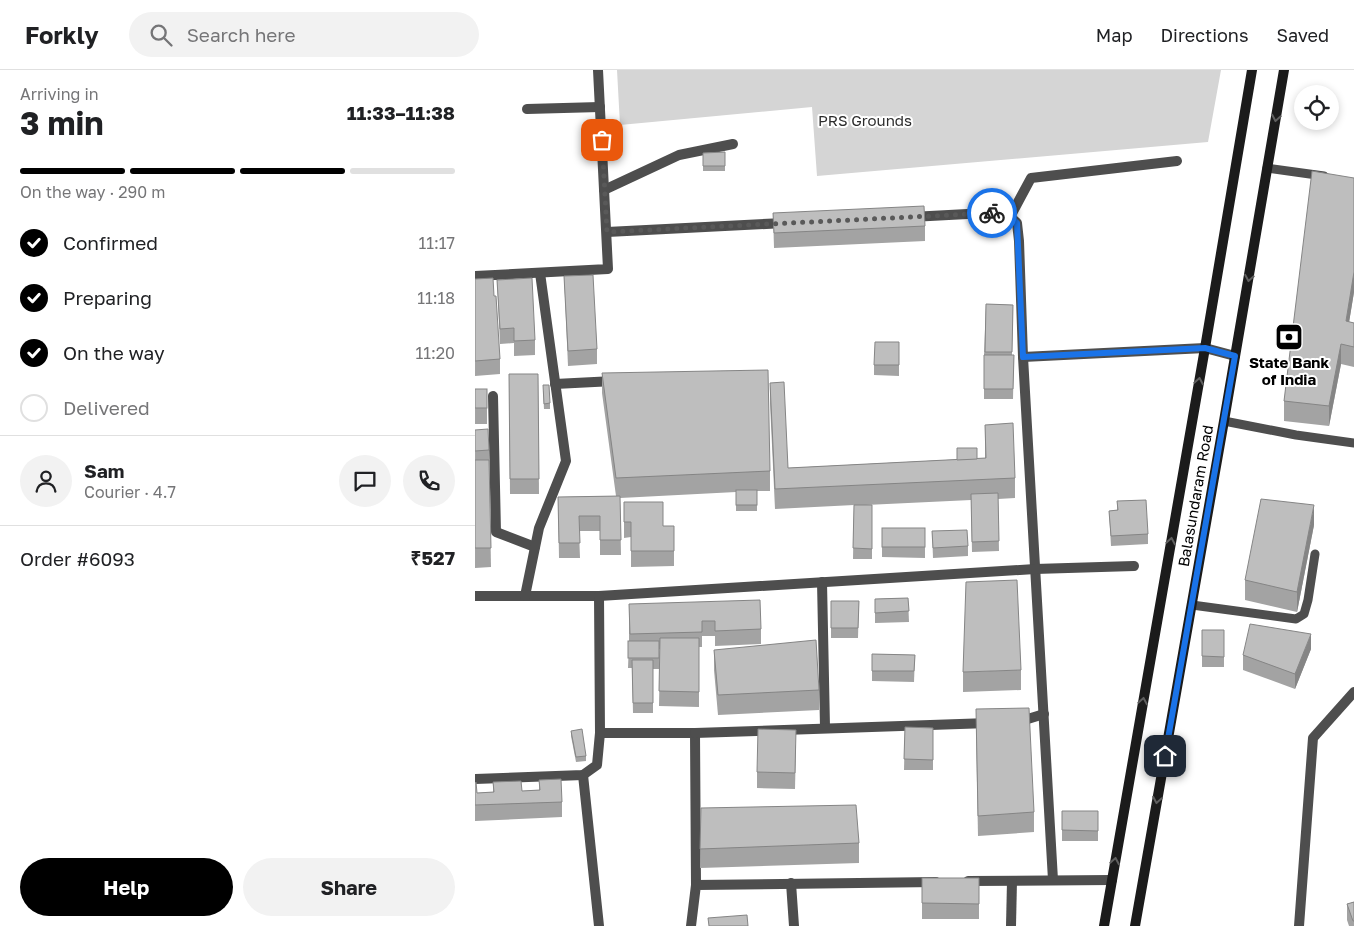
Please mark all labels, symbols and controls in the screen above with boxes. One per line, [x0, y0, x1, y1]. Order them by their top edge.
search box [129, 12, 479, 57]
text: Forkly [25, 20, 99, 49]
icon: search [147, 21, 175, 49]
text: Search here [187, 23, 296, 46]
text: Map [1096, 24, 1132, 46]
text: Directions [1160, 24, 1248, 46]
text: Saved [1276, 24, 1329, 46]
text: Arriving in [20, 84, 99, 104]
map controls [1294, 85, 1339, 130]
button: locate [1294, 85, 1339, 130]
text: 11:33–11:38 [347, 101, 455, 124]
text: 3 min [20, 104, 104, 142]
park label: PRS Grounds [818, 111, 912, 129]
one-way arrow [1271, 114, 1281, 122]
pin [581, 119, 623, 161]
icon: bag [588, 126, 616, 154]
text: On the way · 290 m [20, 182, 165, 202]
courier [967, 188, 1017, 238]
icon: bike [978, 199, 1006, 227]
icon: check [20, 229, 48, 257]
text: Confirmed [63, 231, 158, 254]
text: 11:17 [418, 233, 455, 253]
one-way arrow [1244, 274, 1254, 283]
icon: check [20, 284, 48, 312]
text: Preparing [63, 286, 152, 309]
text: 11:18 [417, 288, 455, 308]
bank icon: State Bank of India [1274, 322, 1304, 352]
icon: check [20, 339, 48, 367]
text: On the way [63, 341, 165, 364]
text: 11:20 [415, 343, 455, 363]
place label: State Bank of India [1249, 353, 1329, 388]
one-way arrow [1194, 376, 1204, 385]
text: Delivered [63, 396, 150, 419]
street label: Balasundaram Road [1174, 424, 1216, 568]
button: person [20, 455, 72, 507]
button: chat [339, 455, 391, 507]
button: phone [403, 455, 455, 507]
text: Sam [84, 459, 124, 482]
text: Courier · 4.7 [84, 482, 176, 502]
one-way arrow [1166, 536, 1176, 545]
text: ₹527 [411, 546, 455, 569]
text: Order #6093 [20, 547, 135, 570]
one-way arrow [1138, 696, 1148, 705]
pin [1144, 735, 1186, 777]
icon: home [1151, 742, 1179, 770]
one-way arrow [1153, 796, 1163, 805]
one-way arrow [1110, 856, 1120, 865]
button: Help [20, 858, 233, 916]
button: Share [243, 858, 455, 916]

